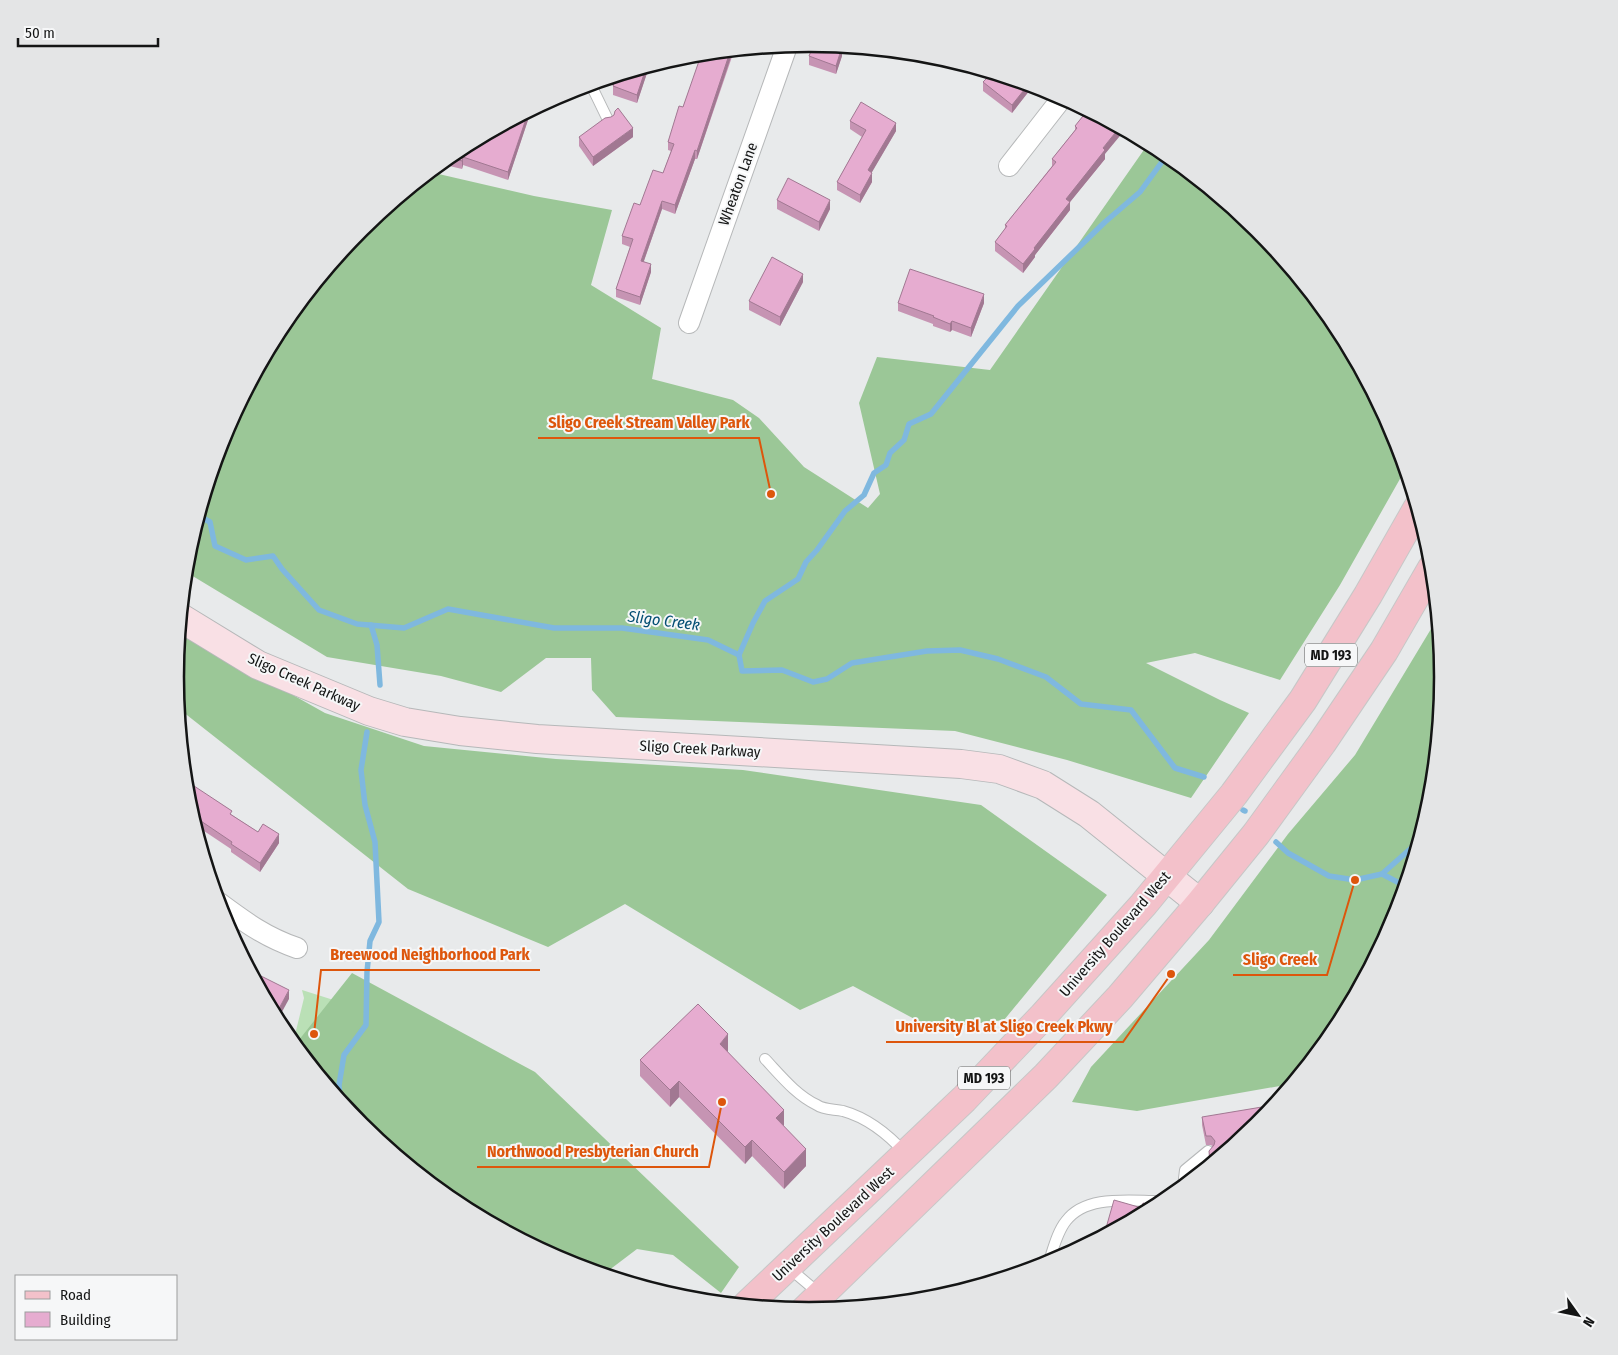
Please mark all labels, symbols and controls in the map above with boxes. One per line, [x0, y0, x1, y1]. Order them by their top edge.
scale bar [18, 15, 158, 47]
text: 50 m [25, 24, 55, 42]
street label: Wheaton Lane [715, 140, 761, 228]
callout: Sligo Creek Stream Valley Park [538, 407, 759, 438]
text: Sligo Creek Stream Valley Park [548, 413, 751, 432]
water label: Sligo Creek [626, 607, 701, 634]
road number: MD 193 [1305, 644, 1357, 666]
street label: Sligo Creek Parkway [245, 649, 363, 715]
street label: Sligo Creek Parkway [639, 737, 761, 761]
street label: University Boulevard West [1056, 868, 1174, 1000]
callout: Breewood Neighborhood Park [321, 939, 540, 970]
callout: Sligo Creek [1233, 944, 1327, 975]
text: Breewood Neighborhood Park [330, 945, 531, 964]
text: Sligo Creek [1243, 950, 1318, 969]
callout: University Bl at Sligo Creek Pkwy [886, 1011, 1123, 1042]
text: University Bl at Sligo Creek Pkwy [895, 1017, 1113, 1036]
road number: MD 193 [958, 1066, 1010, 1090]
callout: Northwood Presbyterian Church [477, 1136, 709, 1167]
text: Northwood Presbyterian Church [487, 1142, 699, 1161]
street label: University Boulevard West [768, 1163, 898, 1285]
legend [15, 1275, 178, 1340]
text: Road [60, 1286, 91, 1304]
north arrow [1553, 1290, 1603, 1340]
text: Building [60, 1311, 111, 1329]
text: N [1579, 1314, 1598, 1330]

